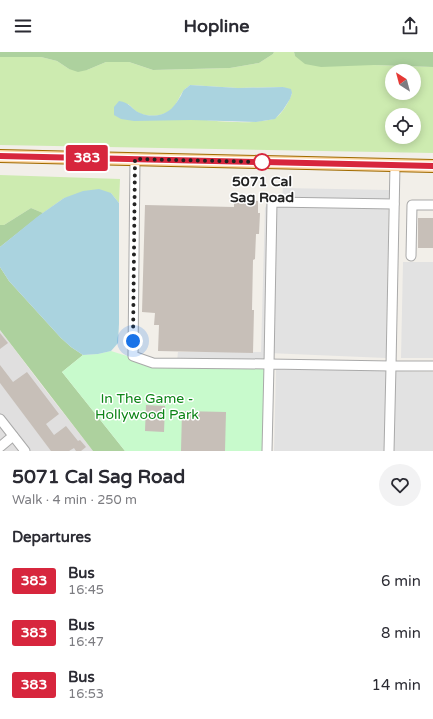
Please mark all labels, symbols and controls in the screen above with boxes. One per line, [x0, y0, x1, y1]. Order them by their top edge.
icon: menu [12, 15, 34, 37]
text: Hopline [184, 15, 249, 37]
icon: share [399, 15, 421, 37]
north arrow [385, 64, 421, 100]
map controls [385, 64, 421, 144]
button: locate [385, 108, 421, 144]
line badge: 383 [64, 145, 110, 171]
text: 383 [74, 149, 100, 166]
marker: 5071 Cal Sag Road [253, 153, 271, 171]
place label: 5071 Cal Sag Road [230, 173, 294, 206]
your location [123, 331, 143, 351]
park label: In The Game - Hollywood Park [95, 390, 199, 423]
button: heart [379, 464, 421, 506]
text: 5071 Cal Sag Road [12, 466, 185, 488]
text: Walk · 4 min · 250 m [12, 492, 137, 508]
text: Departures [12, 528, 91, 546]
text: Bus [68, 564, 95, 582]
text: 383 [21, 572, 47, 589]
text: 6 min [381, 572, 421, 590]
text: 16:45 [68, 582, 104, 598]
text: Bus [68, 616, 95, 634]
text: 383 [21, 624, 47, 641]
text: 8 min [381, 624, 421, 642]
text: 16:47 [68, 634, 104, 650]
text: Bus [68, 668, 95, 686]
text: 383 [21, 676, 47, 693]
text: 14 min [372, 676, 421, 694]
text: 16:53 [68, 686, 104, 702]

